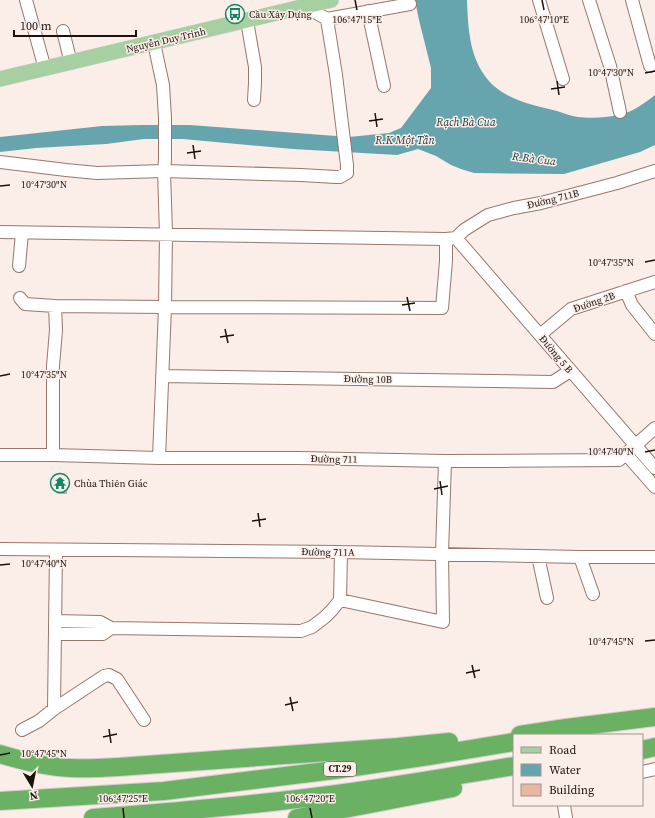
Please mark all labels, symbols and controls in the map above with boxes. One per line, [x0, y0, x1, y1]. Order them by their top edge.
bus stop icon: Cầu Xây Dựng [224, 3, 246, 25]
place label: Cầu Xây Dựng [249, 8, 312, 21]
scale bar [14, 12, 136, 38]
text: 106°47'15"E [332, 13, 382, 26]
text: 106°47'10"E [519, 13, 569, 26]
text: 100 m [20, 18, 52, 34]
street label: Nguyễn Duy Trinh [125, 25, 207, 55]
text: 10°47'30"N [588, 66, 634, 79]
water label: Rạch Bà Cua [435, 115, 496, 130]
water label: R.K Một Tần [374, 133, 435, 148]
water label: R.Bà Cua [510, 149, 557, 169]
text: 10°47'30"N [21, 178, 67, 191]
street label: Đường 711B [526, 186, 580, 212]
text: 10°47'35"N [588, 256, 634, 269]
street label: Đường 2B [571, 289, 617, 315]
street label: Đường 5 B [536, 332, 576, 376]
text: 10°47'35"N [21, 368, 67, 381]
street label: Đường 10B [344, 372, 392, 386]
text: 10°47'40"N [588, 445, 634, 458]
street label: Đường 711 [310, 452, 358, 466]
temple icon: Chùa Thiên Giác [49, 472, 71, 494]
place label: Chùa Thiên Giác [74, 477, 148, 490]
street label: Đường 711A [301, 545, 355, 559]
text: 10°47'40"N [21, 557, 67, 570]
text: 10°47'45"N [588, 635, 634, 648]
legend [513, 734, 643, 806]
text: Road [549, 742, 576, 758]
text: 10°47'45"N [21, 747, 67, 760]
road number: CT.29 [324, 762, 356, 776]
text: Water [549, 762, 581, 778]
north arrow [12, 766, 52, 806]
text: Building [549, 782, 594, 798]
text: N [28, 787, 39, 803]
text: 106°47'25"E [98, 792, 148, 805]
text: 106°47'20"E [285, 792, 335, 805]

